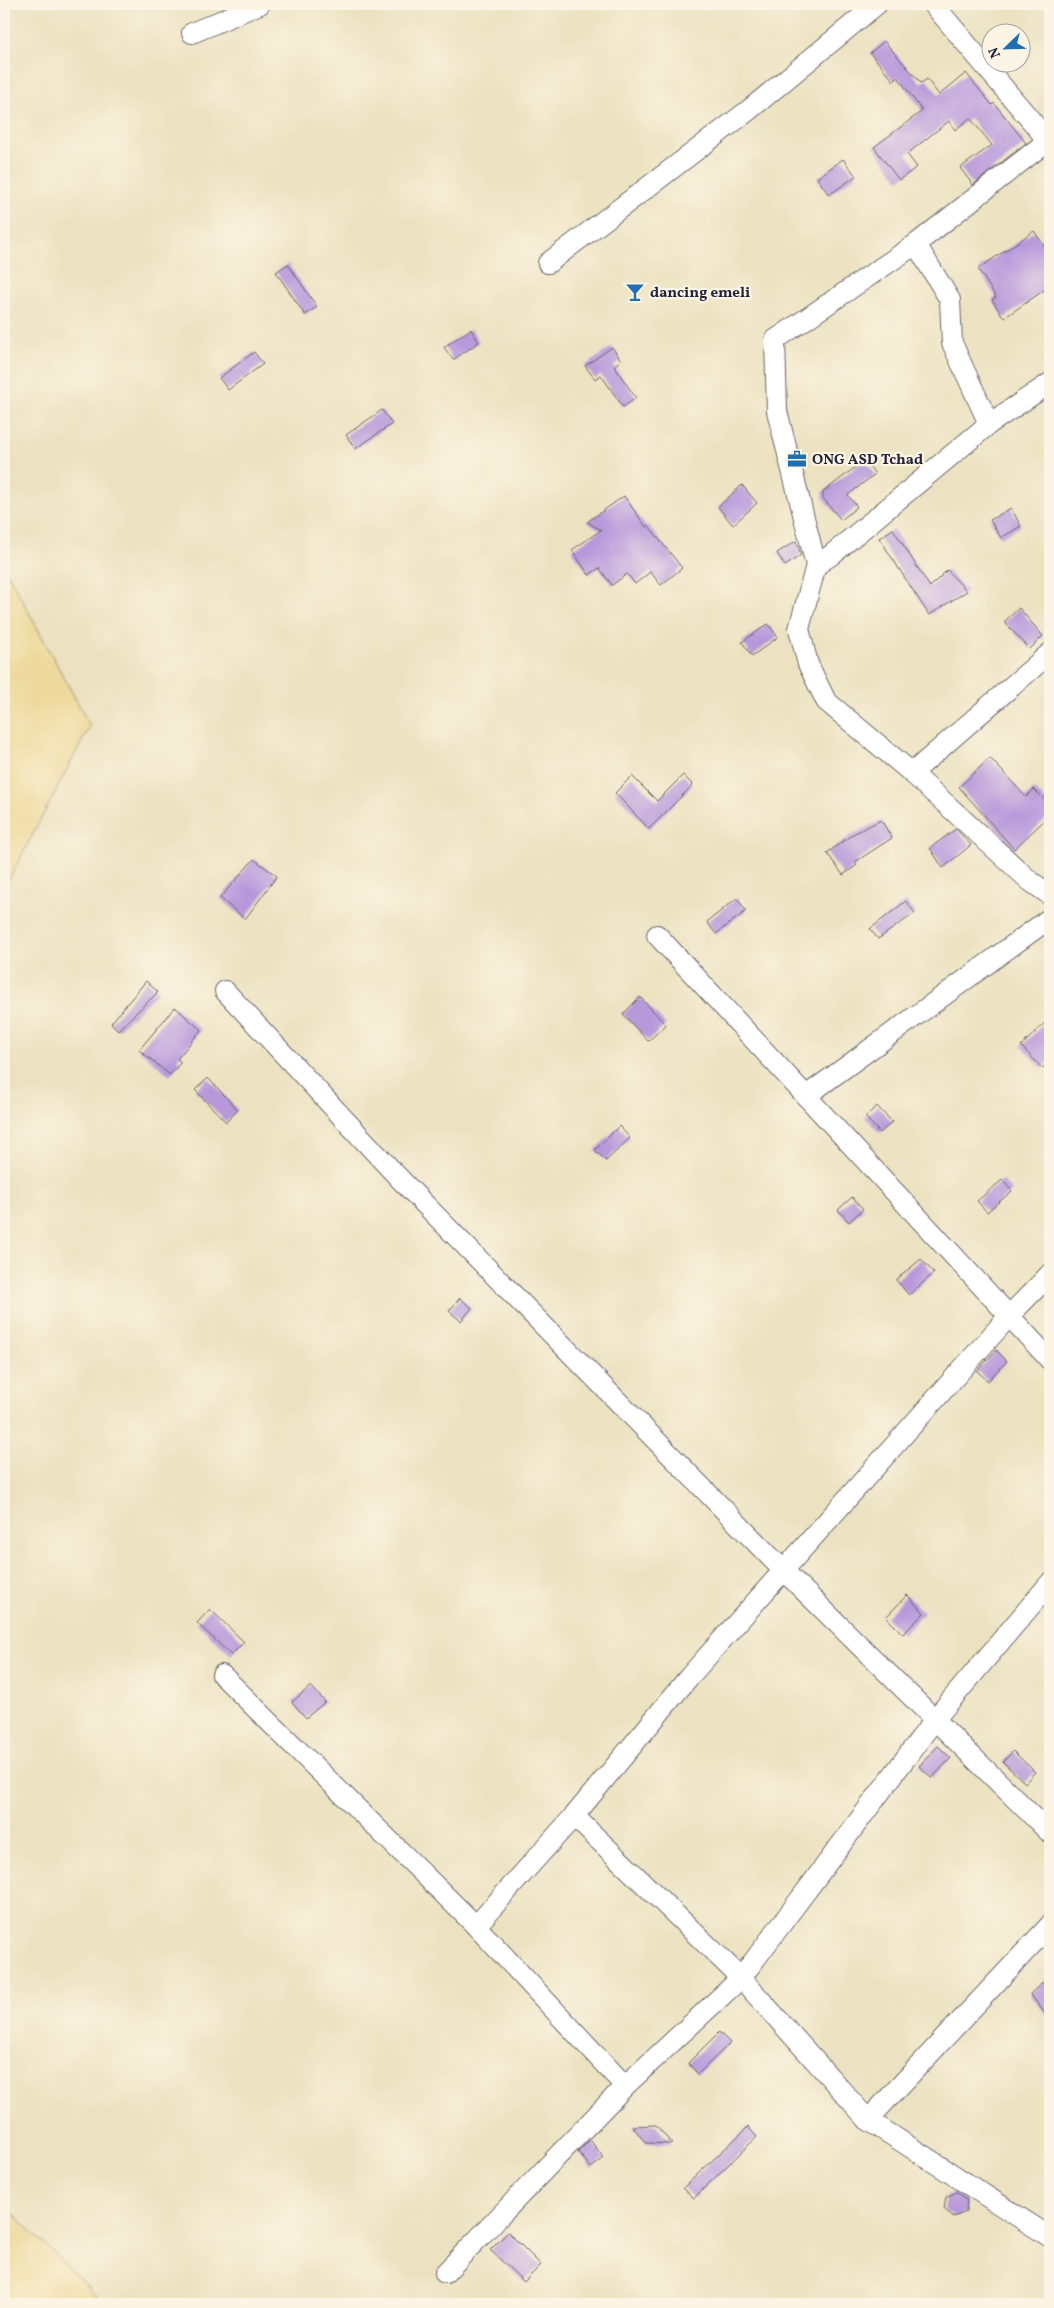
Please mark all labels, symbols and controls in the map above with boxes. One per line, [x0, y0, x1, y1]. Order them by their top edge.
north arrow [982, 22, 1032, 72]
text: N [985, 44, 1006, 61]
bar icon: dancing emeli [624, 281, 646, 303]
place label: dancing emeli [650, 283, 750, 304]
office icon: ONG ASD Tchad [786, 448, 808, 470]
place label: ONG ASD Tchad [812, 450, 923, 471]

